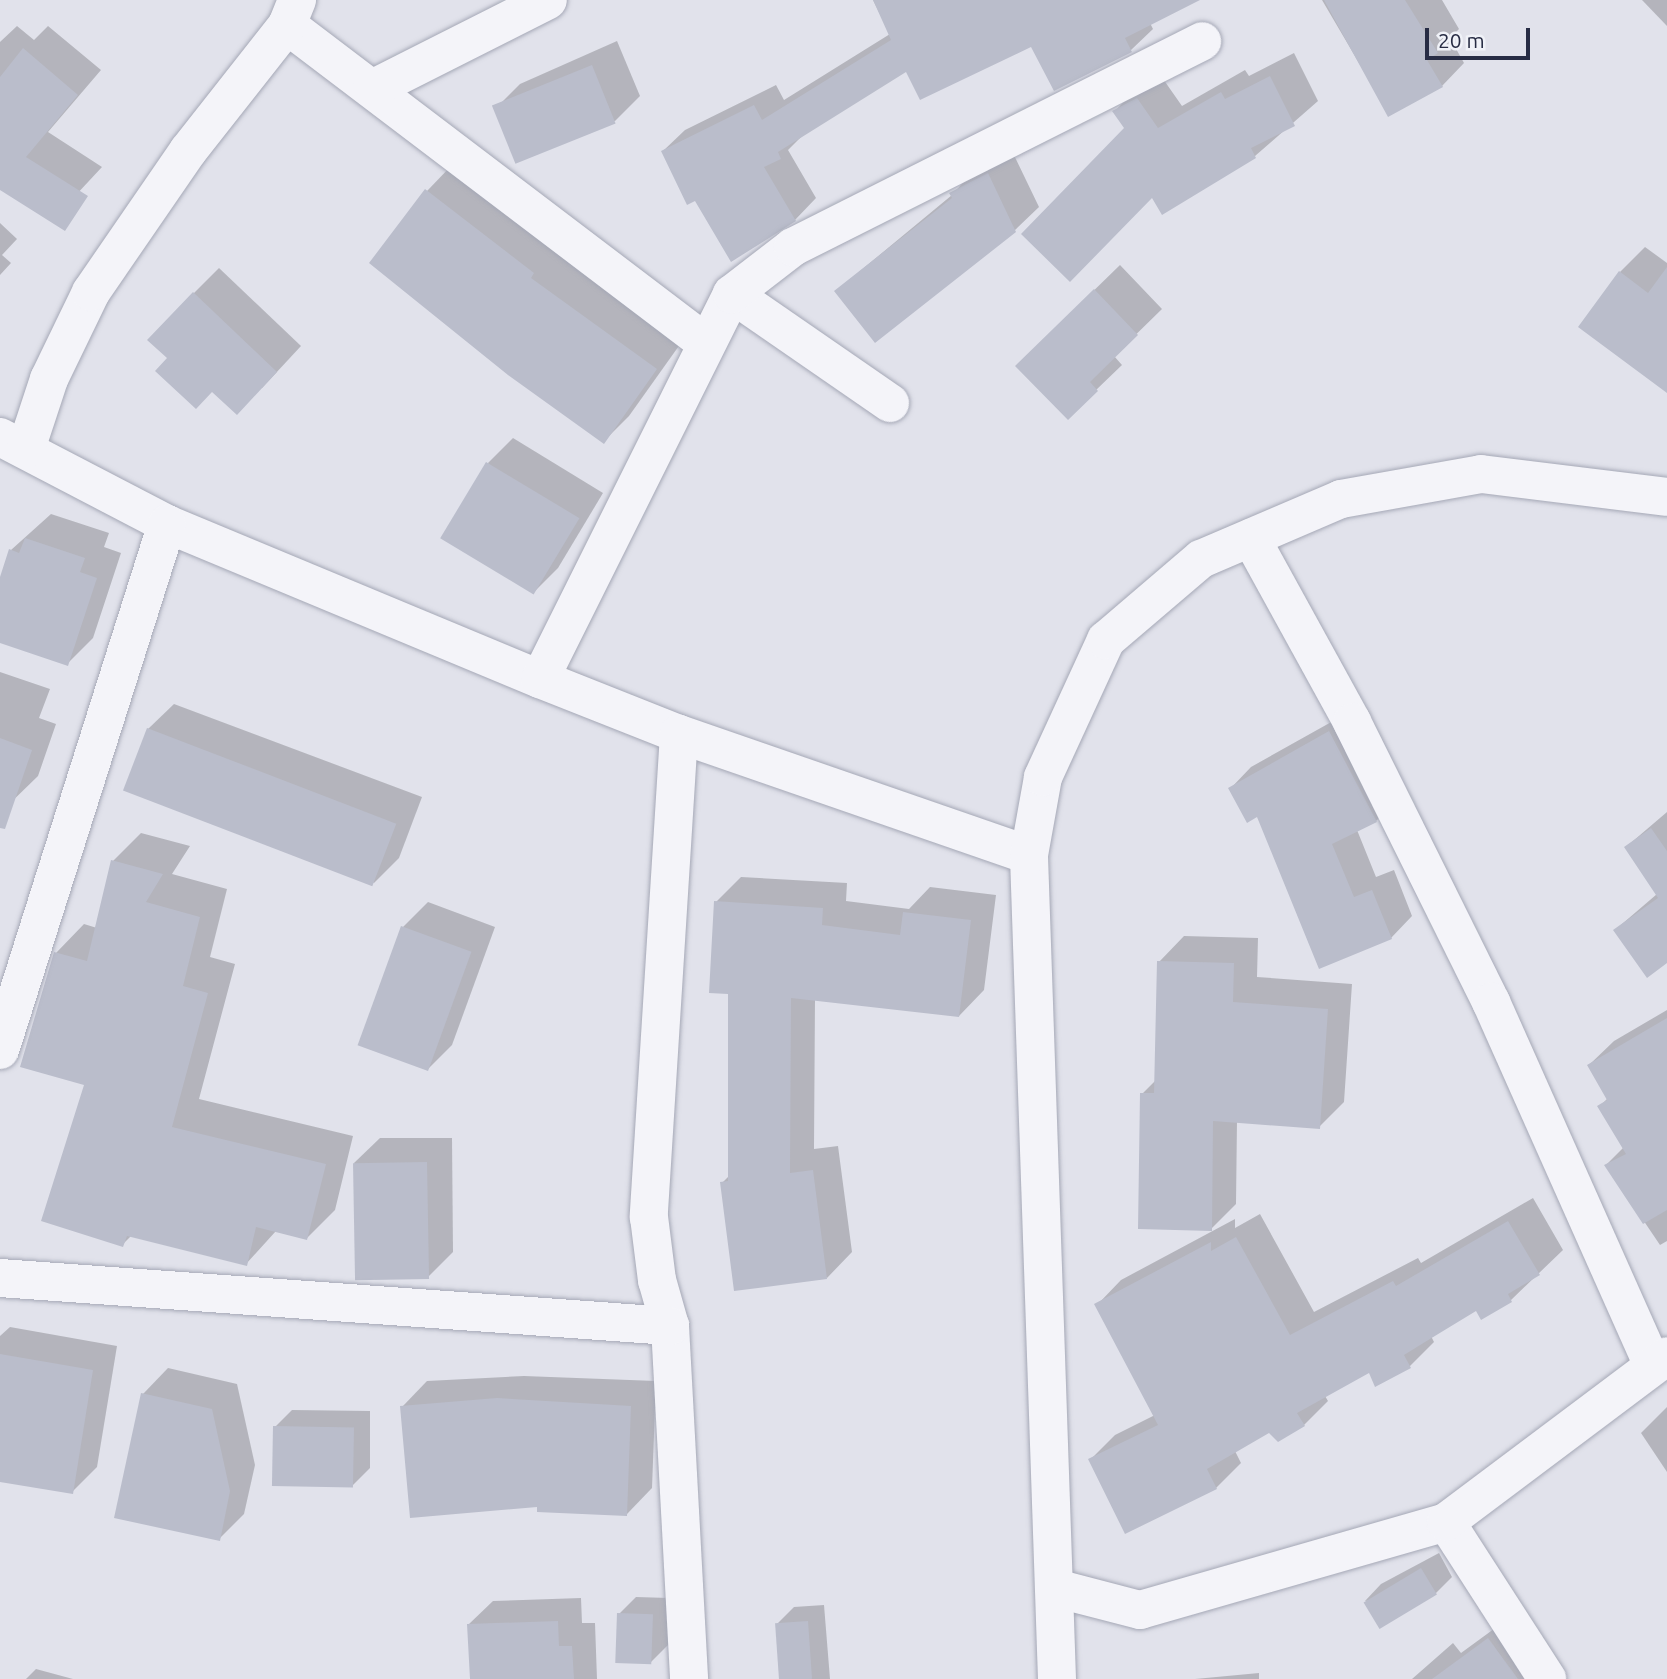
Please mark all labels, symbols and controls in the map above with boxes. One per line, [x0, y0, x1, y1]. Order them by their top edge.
scale bar [1429, 14, 1534, 58]
text: 20 m [1438, 28, 1485, 52]

